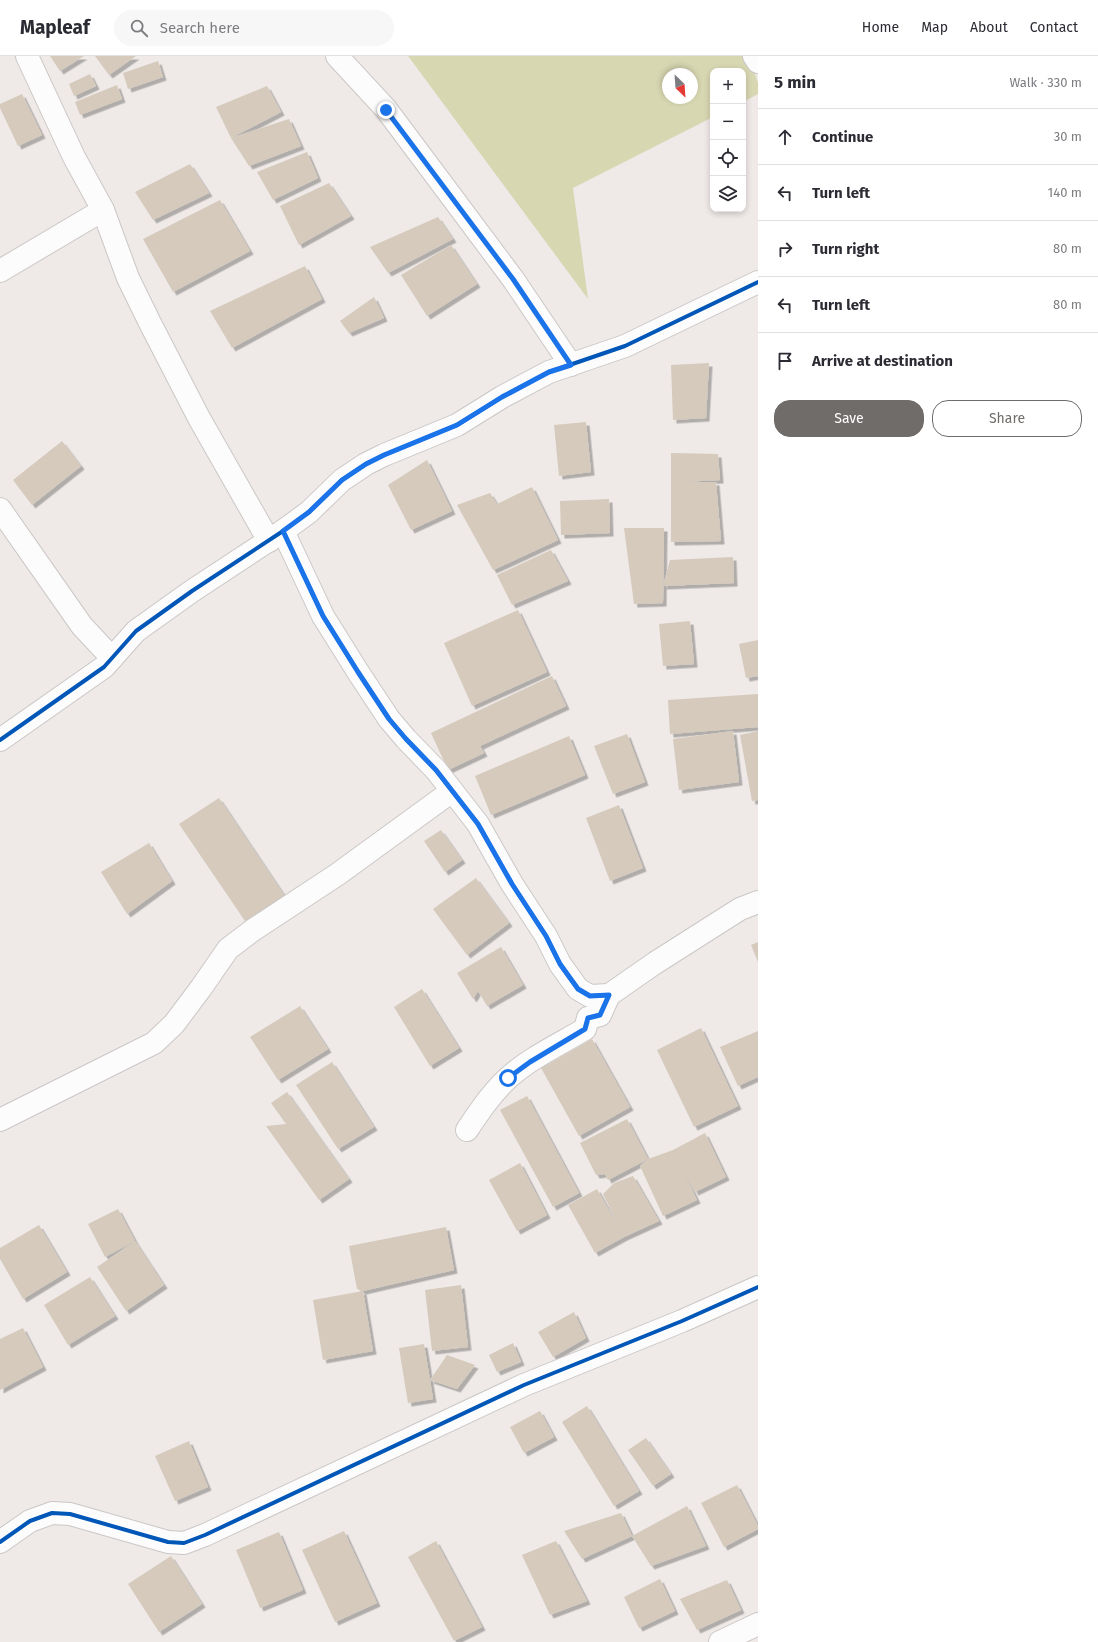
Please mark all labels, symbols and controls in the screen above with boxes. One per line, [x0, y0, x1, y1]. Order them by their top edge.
search box [114, 10, 394, 46]
text: Mapleaf [20, 16, 90, 39]
icon: search [128, 17, 150, 39]
text: Search here [160, 19, 240, 37]
text: Home [862, 19, 899, 36]
text: Map [921, 19, 948, 36]
text: About [970, 19, 1008, 36]
text: Contact [1030, 19, 1078, 36]
north arrow [662, 68, 698, 104]
map controls [710, 68, 746, 212]
button: + [710, 68, 746, 104]
text: 5 min [774, 72, 816, 93]
text: Walk · 330 m [1009, 75, 1082, 90]
route end [377, 101, 395, 119]
button: − [710, 104, 746, 140]
icon: ahead [774, 126, 796, 148]
text: Continue [812, 128, 873, 146]
text: 30 m [1054, 129, 1082, 144]
button: locate [710, 140, 746, 176]
button: layers [710, 176, 746, 212]
icon: left [774, 182, 796, 204]
text: Turn left [812, 184, 870, 202]
text: 140 m [1048, 185, 1082, 200]
icon: right [774, 238, 796, 260]
text: Turn right [812, 240, 879, 258]
text: 80 m [1053, 241, 1082, 256]
icon: left [774, 294, 796, 316]
text: Turn left [812, 296, 870, 314]
text: 80 m [1053, 297, 1082, 312]
icon: arrive [774, 350, 796, 372]
text: Arrive at destination [812, 352, 953, 370]
button: Save [774, 400, 924, 437]
button: Share [932, 400, 1082, 437]
route start [499, 1069, 517, 1087]

